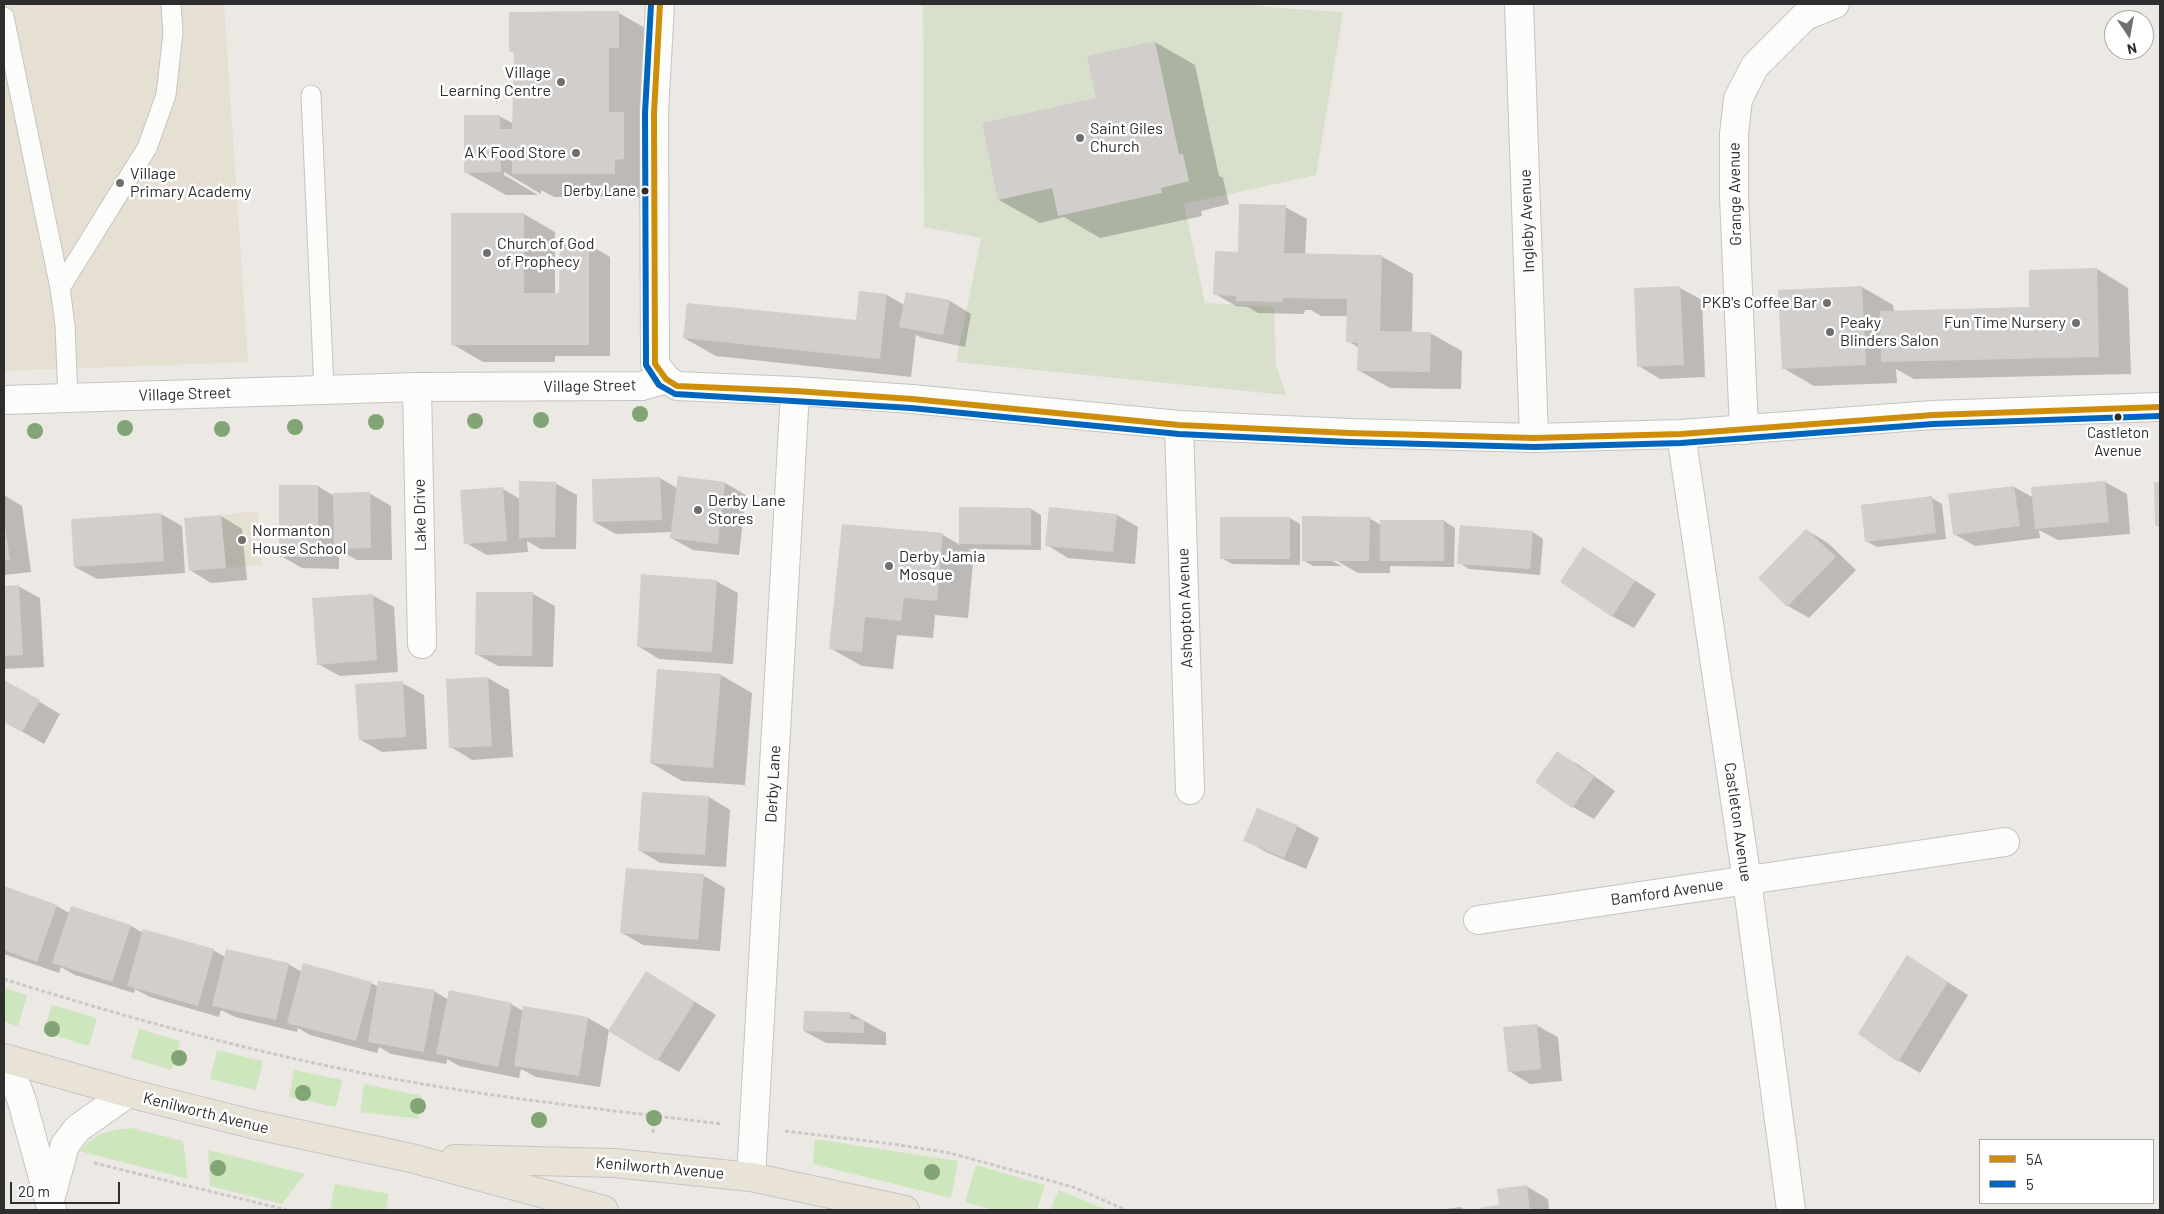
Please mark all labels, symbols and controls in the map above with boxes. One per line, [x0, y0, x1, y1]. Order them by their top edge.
north arrow [2104, 10, 2154, 60]
text: N [2126, 40, 2138, 58]
place label: Village Learning Centre [439, 63, 551, 101]
marker: Village Learning Centre [555, 76, 567, 88]
place label: Saint Giles Church [1090, 119, 1163, 157]
marker: Saint Giles Church [1074, 132, 1086, 144]
street label: Grange Avenue [1724, 142, 1746, 246]
place label: A K Food Store [464, 143, 566, 163]
marker: A K Food Store [570, 147, 582, 159]
place label: Village Primary Academy [130, 164, 251, 202]
street label: Ingleby Avenue [1516, 169, 1538, 273]
marker: Village Primary Academy [114, 177, 126, 189]
place label: Derby Lane [563, 182, 636, 200]
marker: Derby Lane [640, 186, 650, 196]
place label: Church of God of Prophecy [497, 234, 595, 272]
marker: Church of God of Prophecy [481, 247, 493, 259]
place label: PKB's Coffee Bar [1702, 293, 1817, 313]
marker: PKB's Coffee Bar [1821, 297, 1833, 309]
place label: Peaky Blinders Salon [1840, 313, 1939, 351]
place label: Fun Time Nursery [1944, 313, 2066, 333]
marker: Fun Time Nursery [2070, 317, 2082, 329]
marker: Peaky Blinders Salon [1824, 326, 1836, 338]
street label: Village Street [543, 376, 637, 396]
street label: Village Street [138, 383, 232, 405]
marker: Castleton Avenue [2113, 412, 2123, 422]
place label: Castleton Avenue [2087, 424, 2149, 459]
street label: Lake Drive [410, 479, 430, 551]
place label: Derby Lane Stores [708, 491, 786, 529]
marker: Derby Lane Stores [692, 504, 704, 516]
place label: Normanton House School [252, 521, 346, 559]
marker: Normanton House School [236, 534, 248, 546]
place label: Derby Jamia Mosque [899, 547, 985, 585]
street label: Ashopton Avenue [1173, 547, 1197, 669]
marker: Derby Jamia Mosque [883, 560, 895, 572]
street label: Derby Lane [761, 745, 785, 823]
street label: Castleton Avenue [1720, 761, 1756, 883]
street label: Bamford Avenue [1609, 875, 1725, 909]
street label: Kenilworth Avenue [141, 1088, 271, 1138]
legend [1979, 1139, 2154, 1204]
text: 5A [2026, 1150, 2043, 1168]
street label: Kenilworth Avenue [595, 1153, 725, 1183]
scale bar [12, 1172, 122, 1204]
text: 5 [2026, 1175, 2034, 1193]
text: 20 m [18, 1182, 50, 1200]

